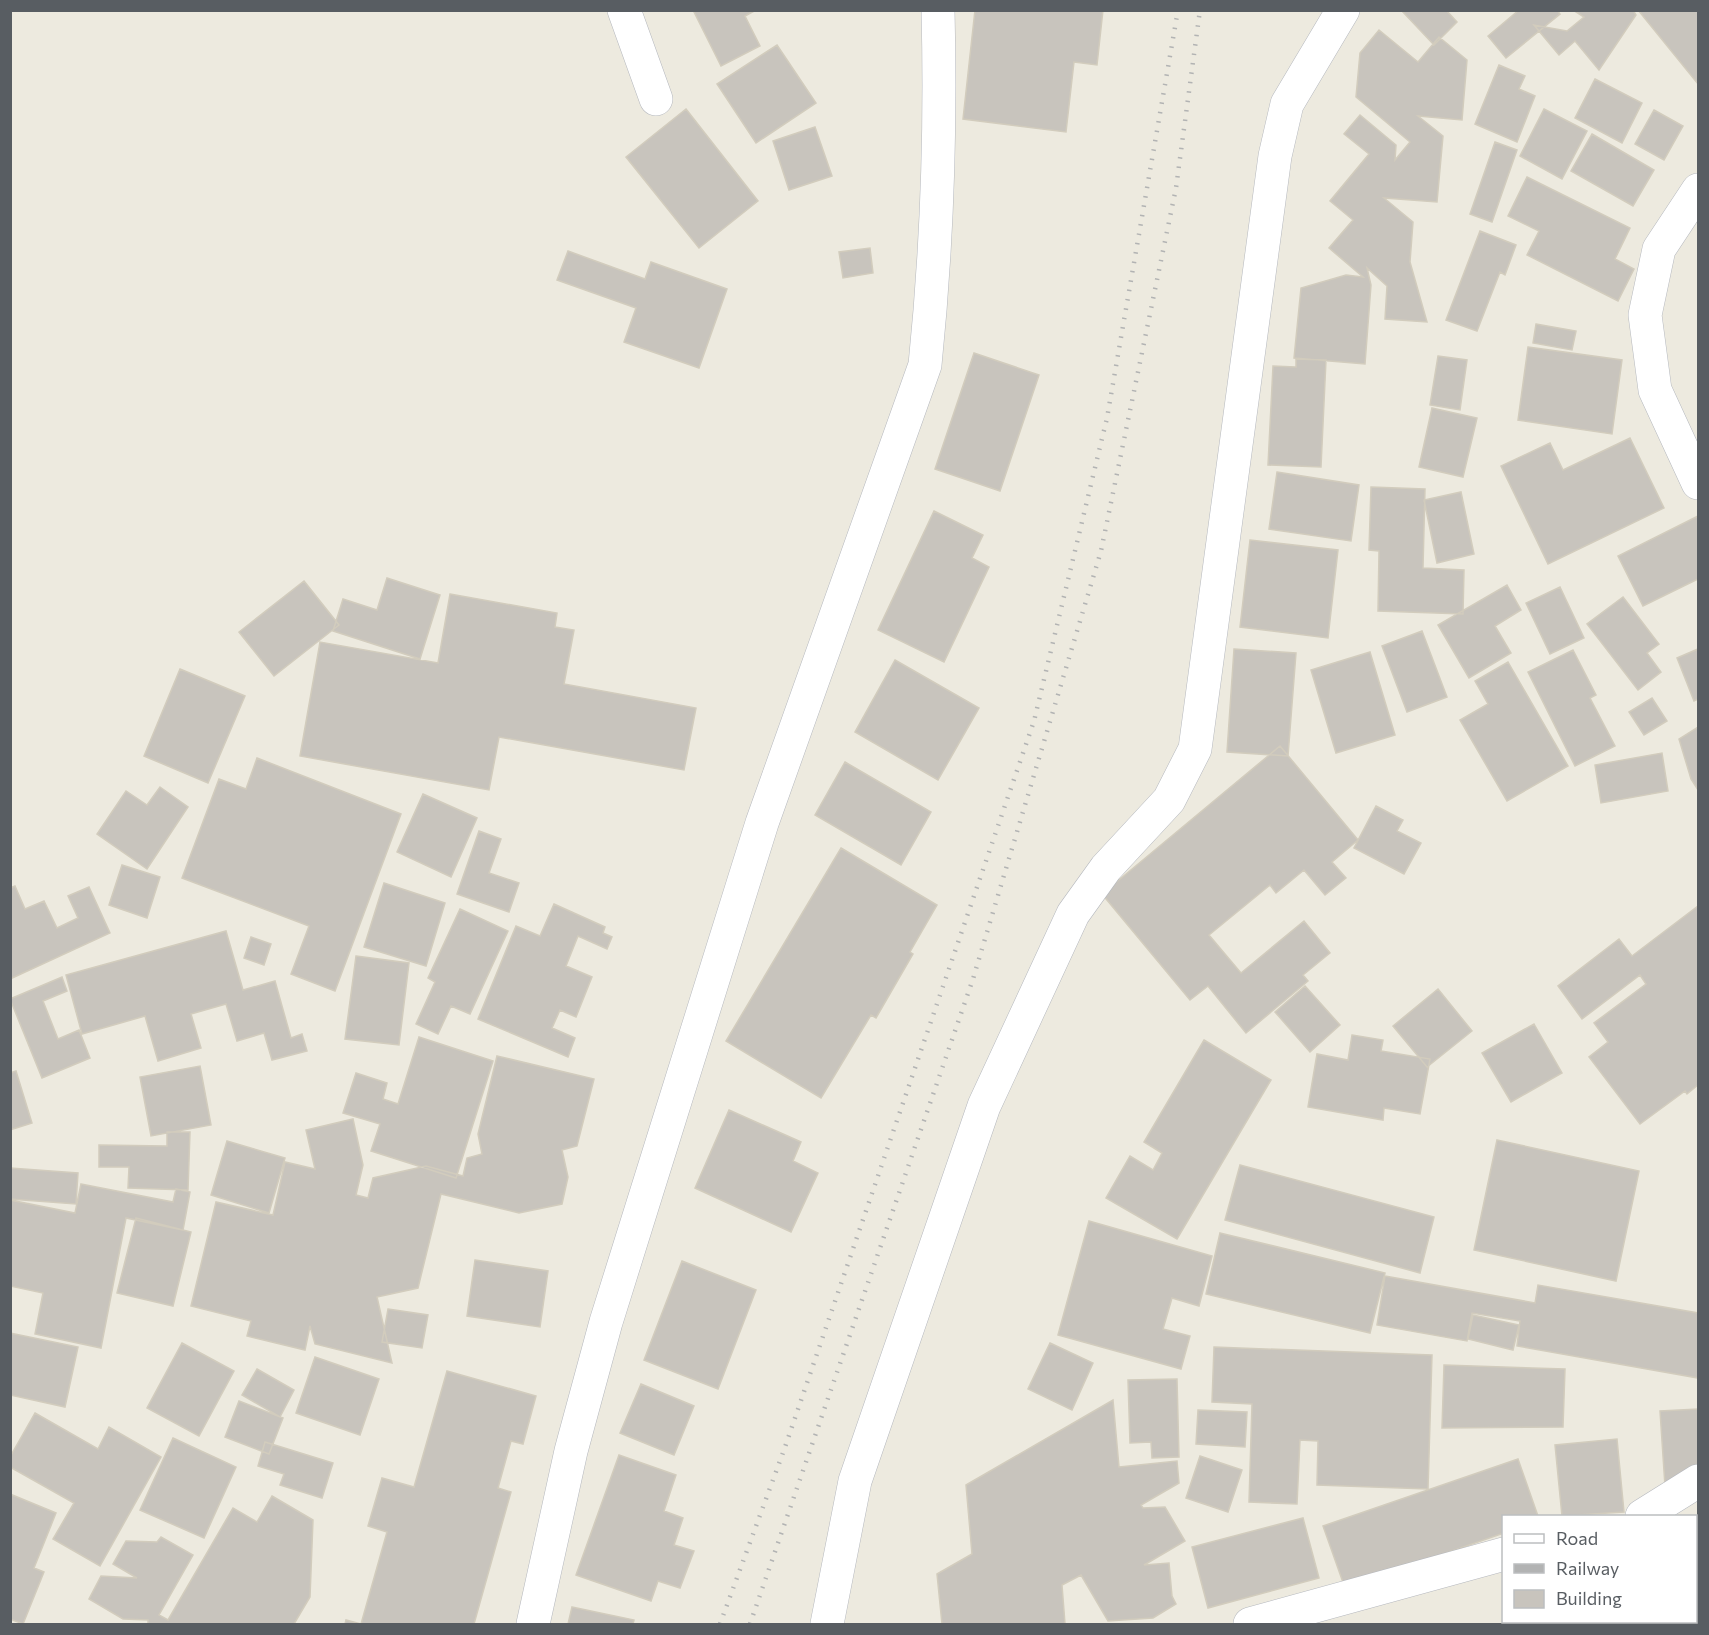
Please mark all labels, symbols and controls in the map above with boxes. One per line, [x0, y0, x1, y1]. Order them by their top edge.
legend [1502, 1515, 1697, 1623]
text: Road [1556, 1527, 1598, 1549]
text: Railway [1556, 1557, 1619, 1579]
text: Building [1556, 1587, 1622, 1609]

